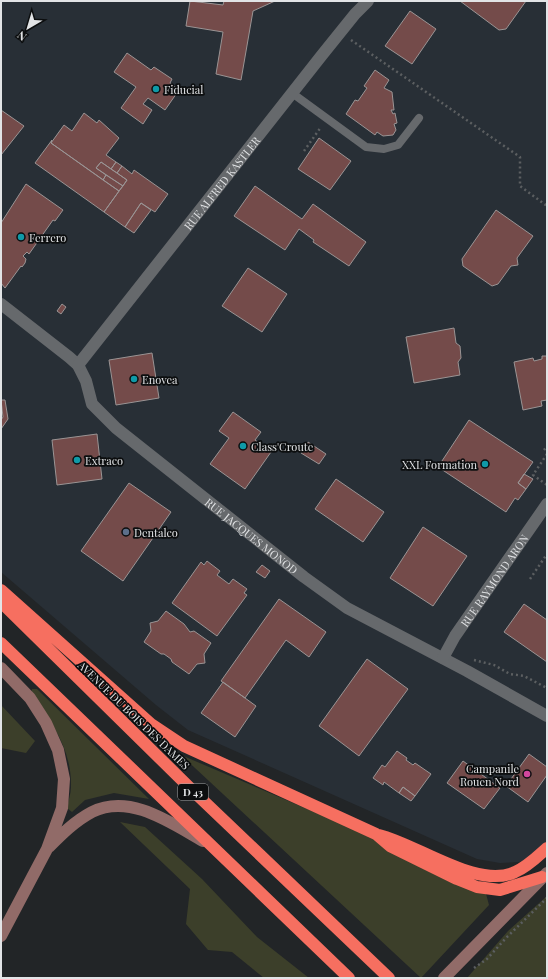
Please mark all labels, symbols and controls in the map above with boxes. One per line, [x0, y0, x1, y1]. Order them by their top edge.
north arrow [8, 8, 48, 48]
text: N [14, 28, 29, 45]
place label: Fiducial [164, 82, 203, 97]
marker: Fiducial [151, 84, 161, 94]
street label: RUE ALFRED KASTLER [180, 132, 263, 232]
place label: Ferrero [29, 230, 66, 245]
marker: Ferrero [16, 232, 26, 242]
place label: Enovea [142, 372, 178, 387]
marker: Enovea [129, 374, 139, 384]
place label: Class'Croute [251, 439, 314, 454]
marker: Class'Croute [238, 441, 248, 451]
place label: Extraco [85, 453, 123, 468]
marker: Extraco [72, 455, 82, 465]
place label: XXL Formation [402, 457, 477, 472]
marker: XXL Formation [480, 459, 490, 469]
street label: RUE JACQUES MONOD [202, 494, 301, 577]
place label: Dentalco [134, 525, 178, 540]
marker: Dentalco [121, 527, 131, 537]
street label: RUE RAYMOND ARON [456, 531, 531, 629]
street label: AVENUE DU BOIS DES DAMES [74, 657, 193, 773]
place label: Campanile Rouen Nord [460, 761, 520, 789]
marker: Campanile Rouen Nord [522, 769, 532, 779]
road number: D 43 [178, 784, 208, 800]

